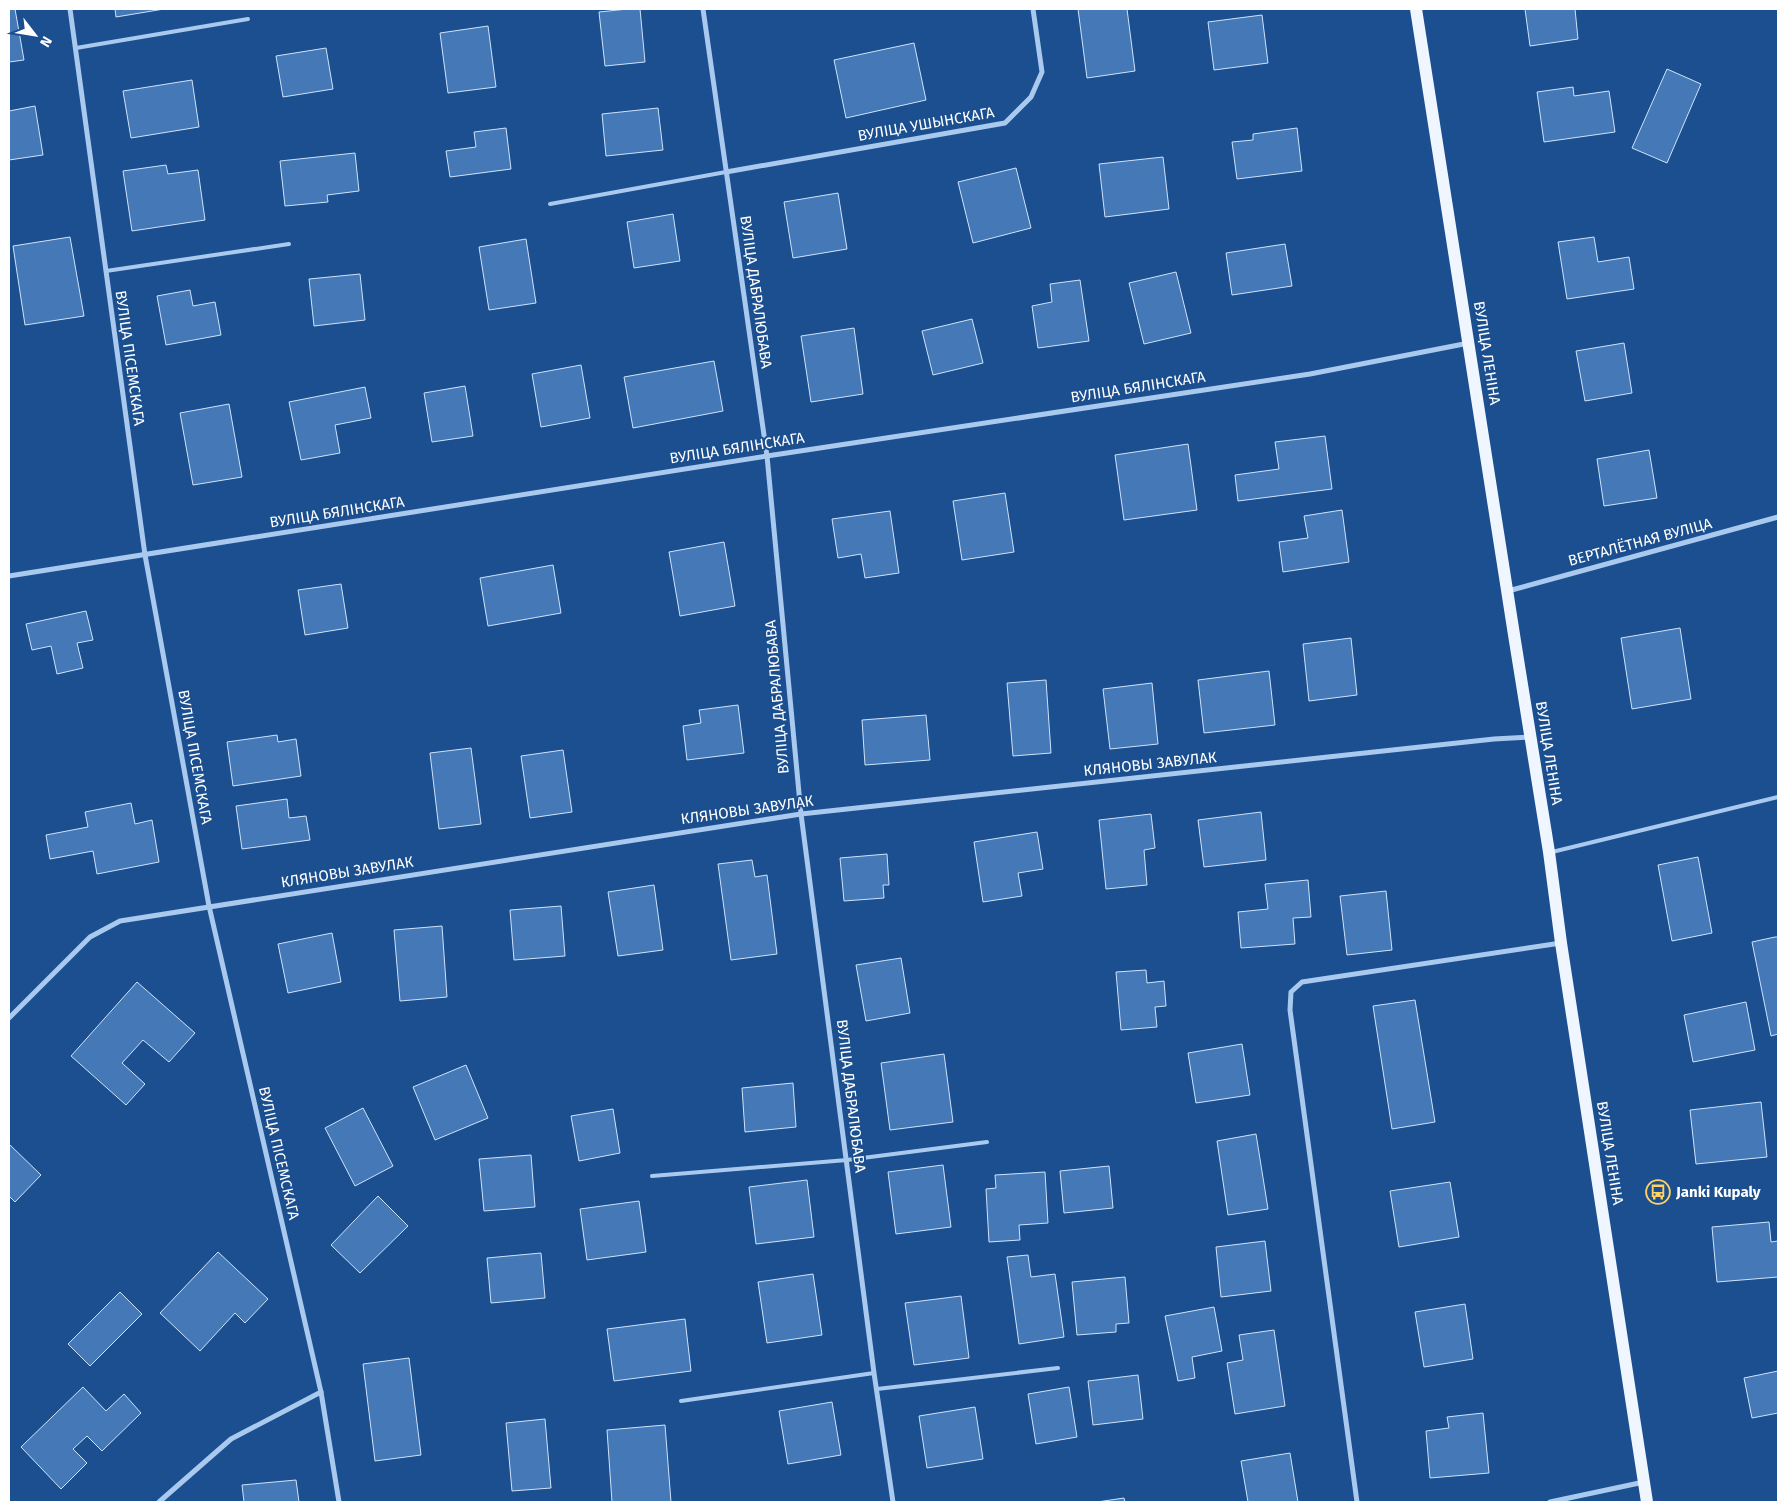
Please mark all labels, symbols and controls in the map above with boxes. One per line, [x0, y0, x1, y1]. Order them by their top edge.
north arrow [10, 10, 60, 60]
text: N [36, 33, 55, 50]
street label: ВУЛІЦА УШЫНСКАГА [856, 103, 996, 145]
street label: ВУЛІЦА ДАБРАЛЮБАВА [736, 214, 776, 370]
street label: ВУЛІЦА ПІСЕМСКАГА [112, 289, 148, 427]
street label: ВУЛІЦА ЛЕНІНА [1470, 300, 1504, 407]
street label: ВУЛІЦА БЯЛІНСКАГА [1069, 367, 1207, 407]
street label: ВУЛІЦА БЯЛІНСКАГА [668, 428, 806, 468]
street label: ВУЛІЦА БЯЛІНСКАГА [268, 492, 406, 532]
street label: ВЕРТАЛЁТНАЯ ВУЛІЦА [1566, 514, 1714, 570]
street label: ВУЛІЦА ДАБРАЛЮБАВА [761, 619, 793, 775]
street label: ВУЛІЦА ПІСЕМСКАГА [174, 688, 216, 826]
street label: ВУЛІЦА ЛЕНІНА [1532, 700, 1566, 807]
street label: КЛЯНОВЫ ЗАВУЛАК [1082, 748, 1218, 780]
street label: КЛЯНОВЫ ЗАВУЛАК [679, 792, 815, 828]
street label: КЛЯНОВЫ ЗАВУЛАК [279, 853, 415, 891]
street label: ВУЛІЦА ДАБРАЛЮБАВА [833, 1018, 869, 1174]
street label: ВУЛІЦА ПІСЕМСКАГА [255, 1085, 303, 1222]
street label: ВУЛІЦА ЛЕНІНА [1593, 1100, 1627, 1207]
bus stop icon: Janki Kupaly [1645, 1179, 1671, 1205]
place label: Janki Kupaly [1675, 1183, 1761, 1201]

